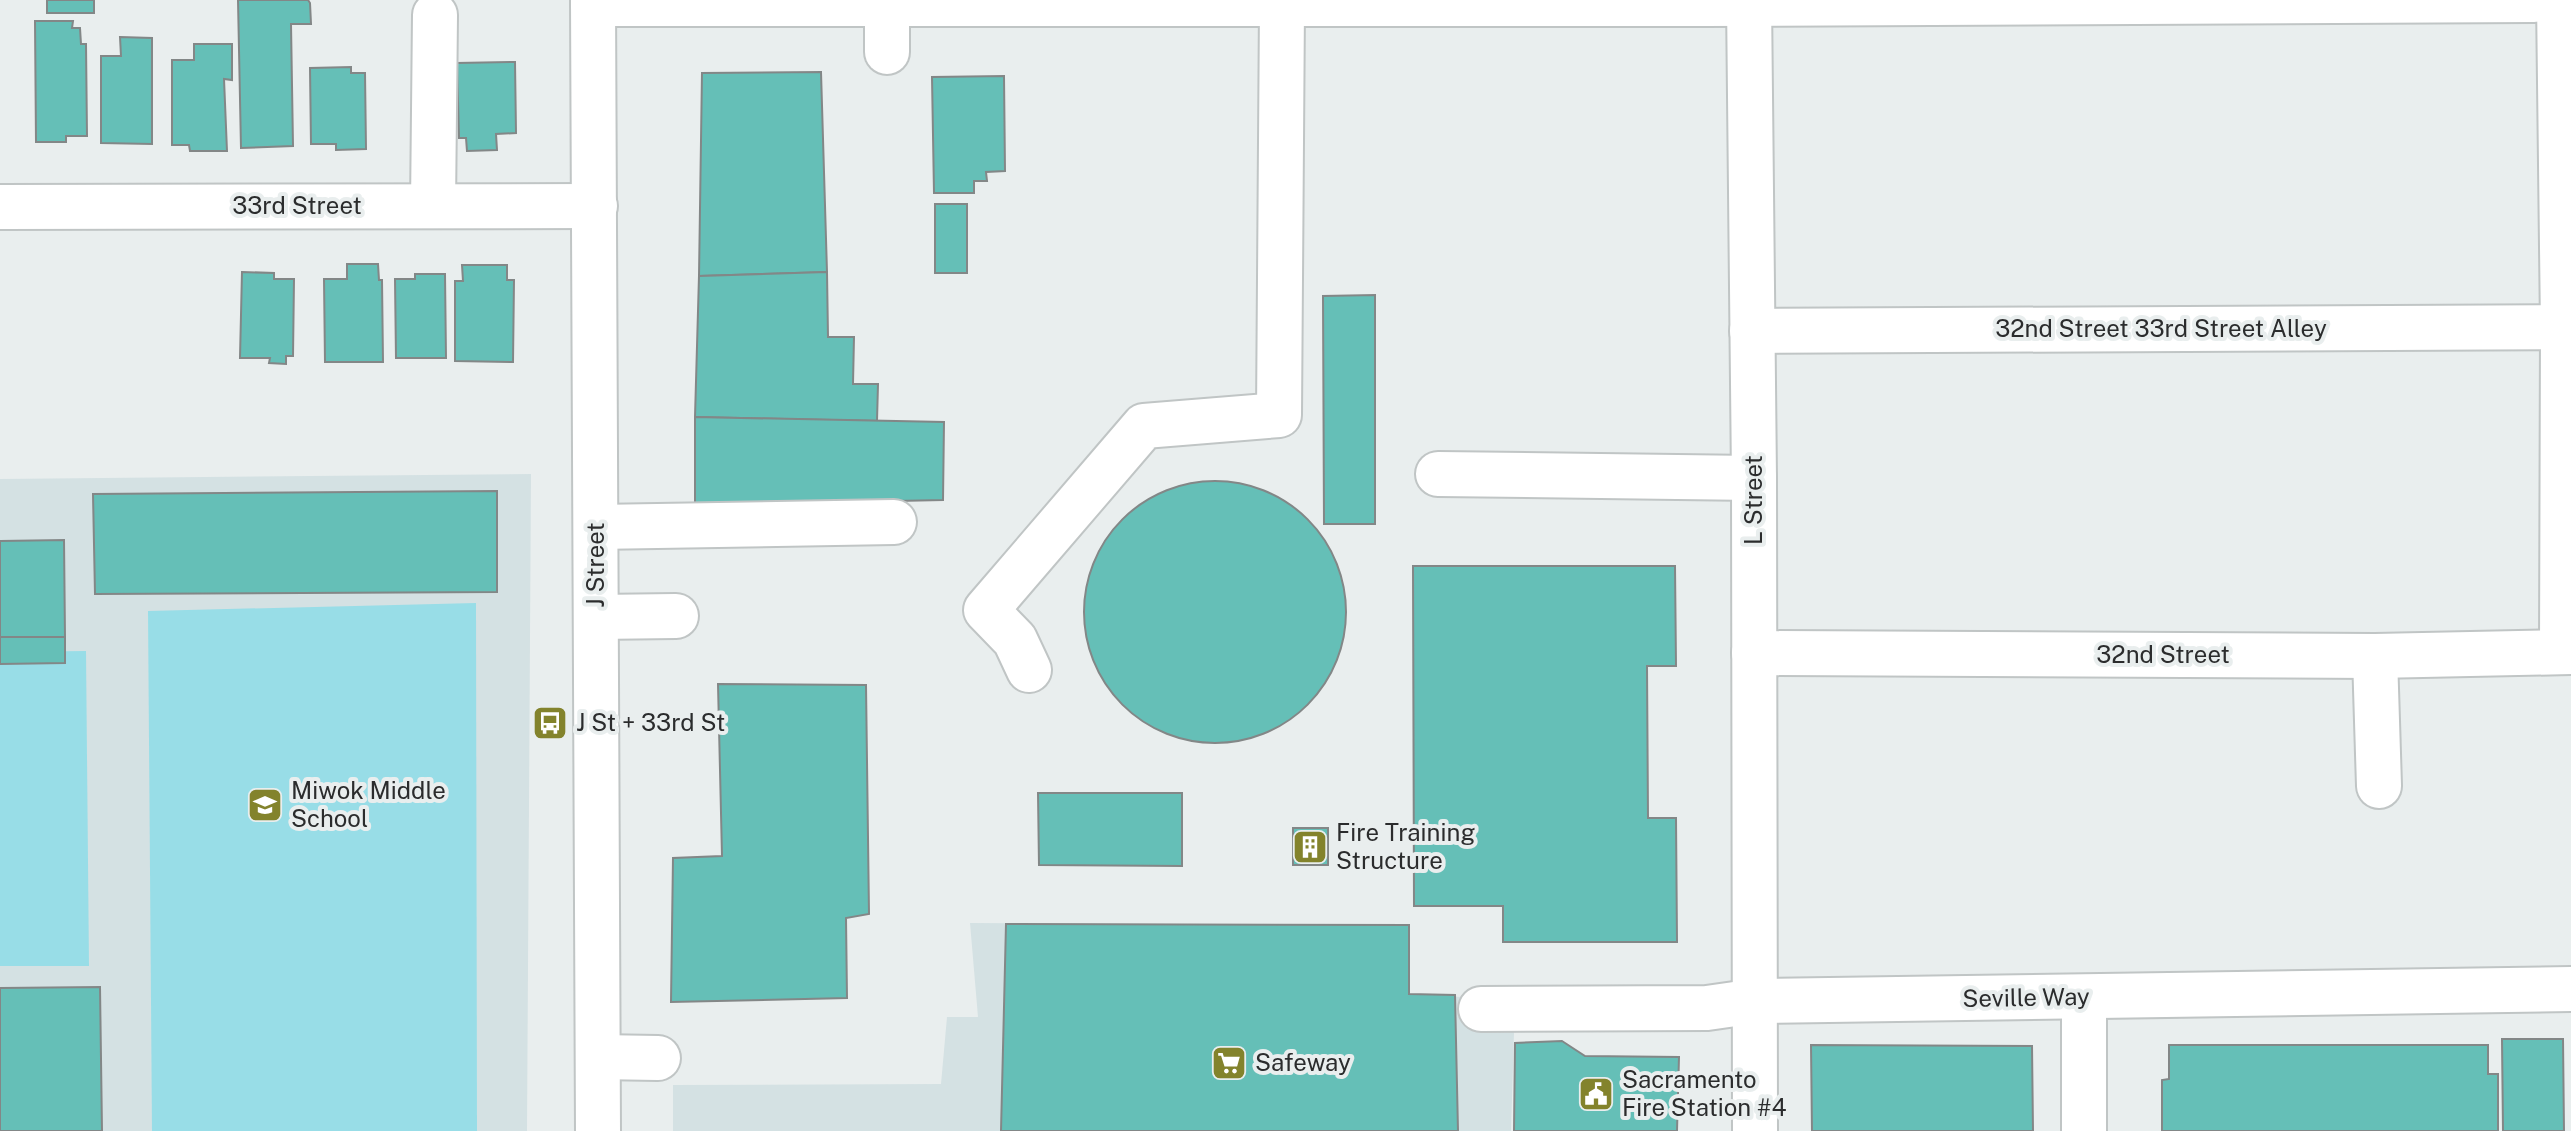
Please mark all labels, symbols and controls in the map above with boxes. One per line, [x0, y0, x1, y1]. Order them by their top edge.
street label: 33rd Street [232, 191, 362, 219]
street label: 32nd Street 33rd Street Alley [1995, 314, 2327, 342]
street label: L Street [1739, 455, 1767, 545]
street label: J Street [581, 522, 609, 608]
street label: 32nd Street [2096, 640, 2230, 668]
bus stop icon: J St + 33rd St [531, 704, 569, 742]
place label: J St + 33rd St [576, 708, 725, 736]
place label: Miwok Middle School [291, 776, 446, 832]
school or university icon: Miwok Middle School [246, 786, 284, 824]
place label: Fire Training Structure [1336, 818, 1475, 874]
building icon: Fire Training Structure [1291, 828, 1329, 866]
street label: Seville Way [1962, 982, 2090, 1012]
supermarket icon: Safeway [1210, 1044, 1248, 1082]
place label: Safeway [1255, 1048, 1351, 1076]
place label: Sacramento Fire Station #4 [1622, 1065, 1787, 1121]
public building icon: Sacramento Fire Station #4 [1577, 1075, 1615, 1113]

